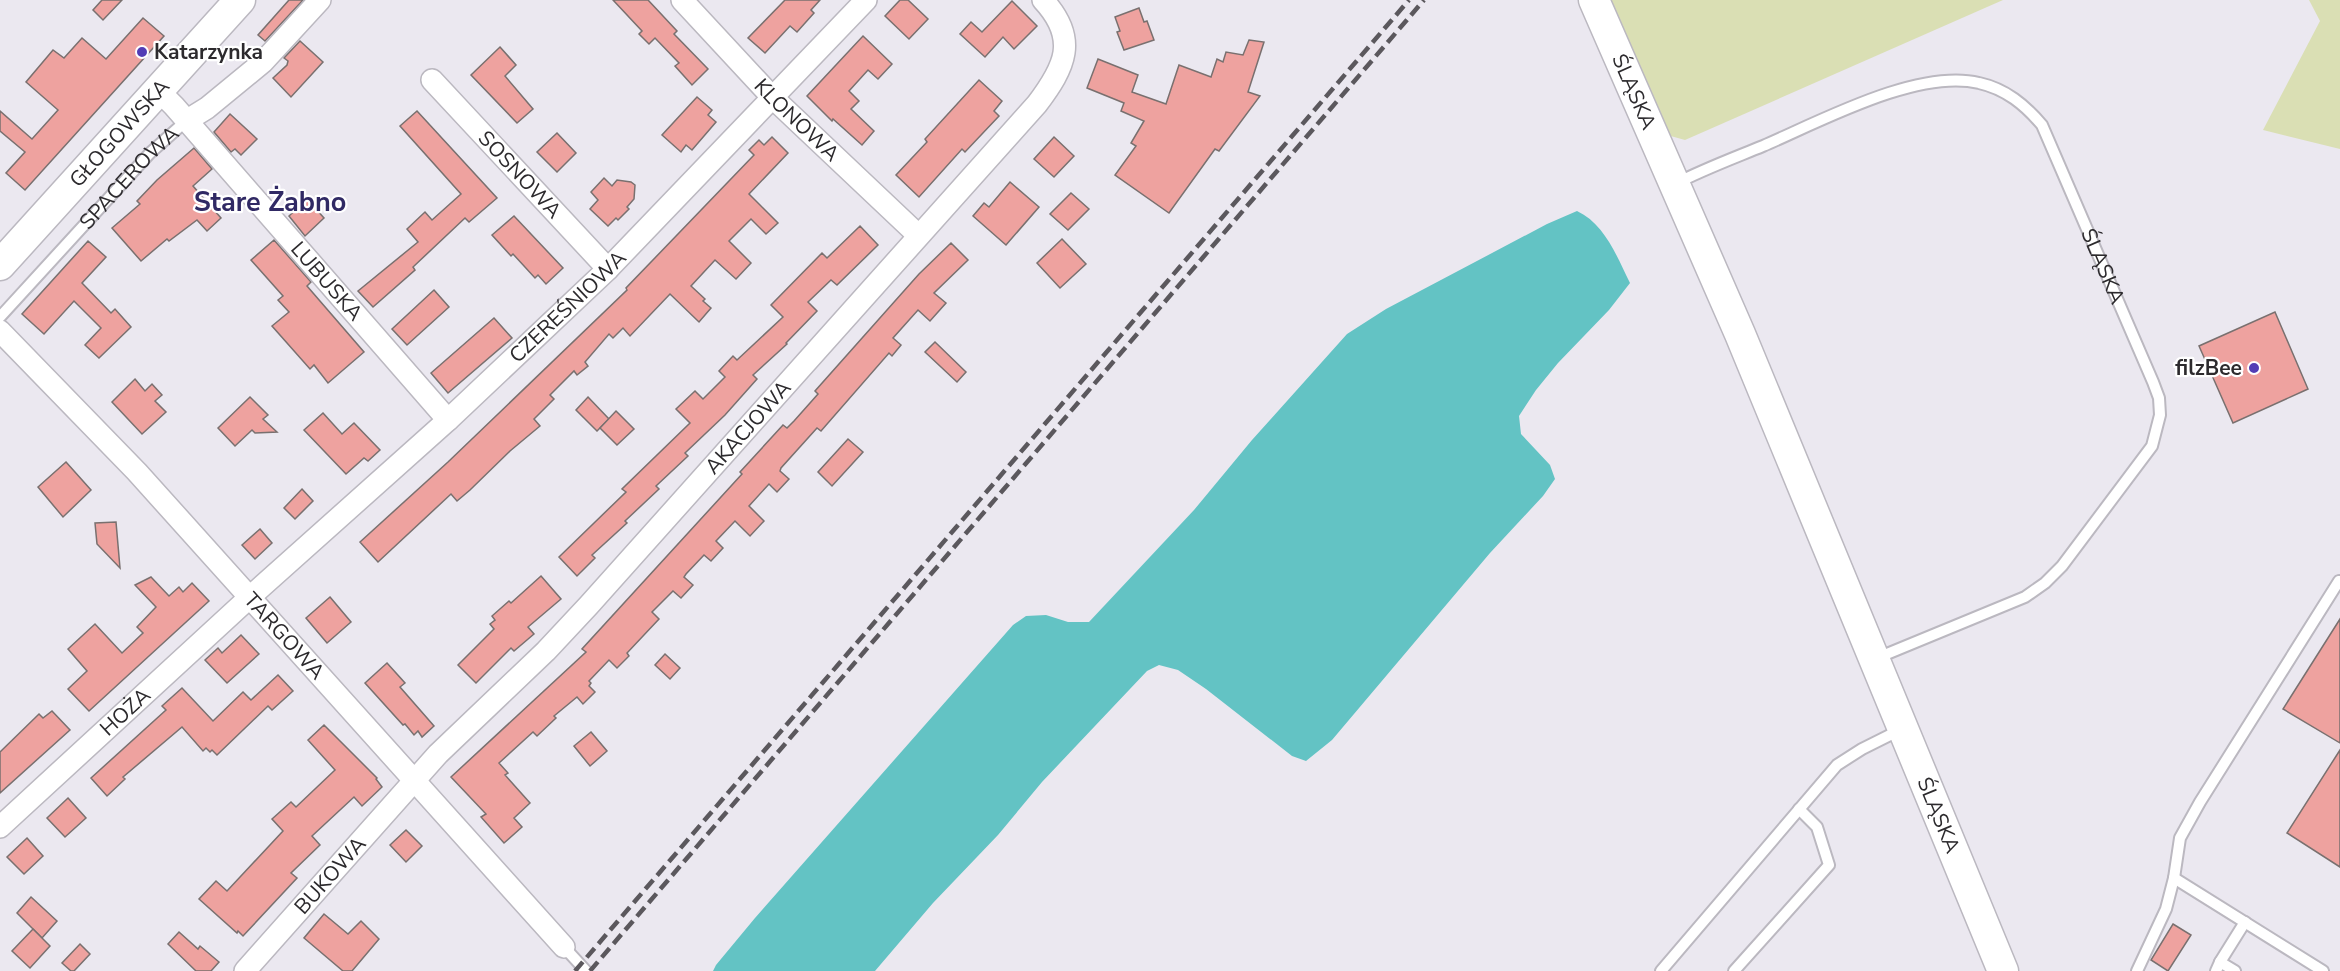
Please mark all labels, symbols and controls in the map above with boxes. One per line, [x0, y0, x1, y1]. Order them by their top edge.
place label: Katarzynka [154, 38, 263, 66]
marker: Katarzynka [135, 45, 149, 59]
street label: ŚLĄSKA [1605, 49, 1663, 134]
street label: KLONOWA [748, 72, 846, 168]
street label: GŁOGOWSKA [63, 73, 176, 193]
street label: SPACEROWA [73, 120, 185, 235]
street label: SOSNOWA [472, 124, 568, 224]
district label: Stare Żabno [194, 184, 346, 221]
street label: ŚLĄSKA [2074, 224, 2132, 308]
street label: LUBUSKA [285, 236, 369, 327]
street label: CZEREŚNIOWA [503, 244, 632, 369]
place label: filzBee [2175, 354, 2242, 382]
marker: filzBee [2247, 361, 2261, 375]
street label: AKACJOWA [699, 374, 797, 480]
street label: TARGOWA [238, 586, 331, 686]
street label: HOŻA [94, 682, 156, 742]
street label: ŚLĄSKA [1910, 773, 1967, 857]
street label: BUKOWA [288, 831, 372, 920]

